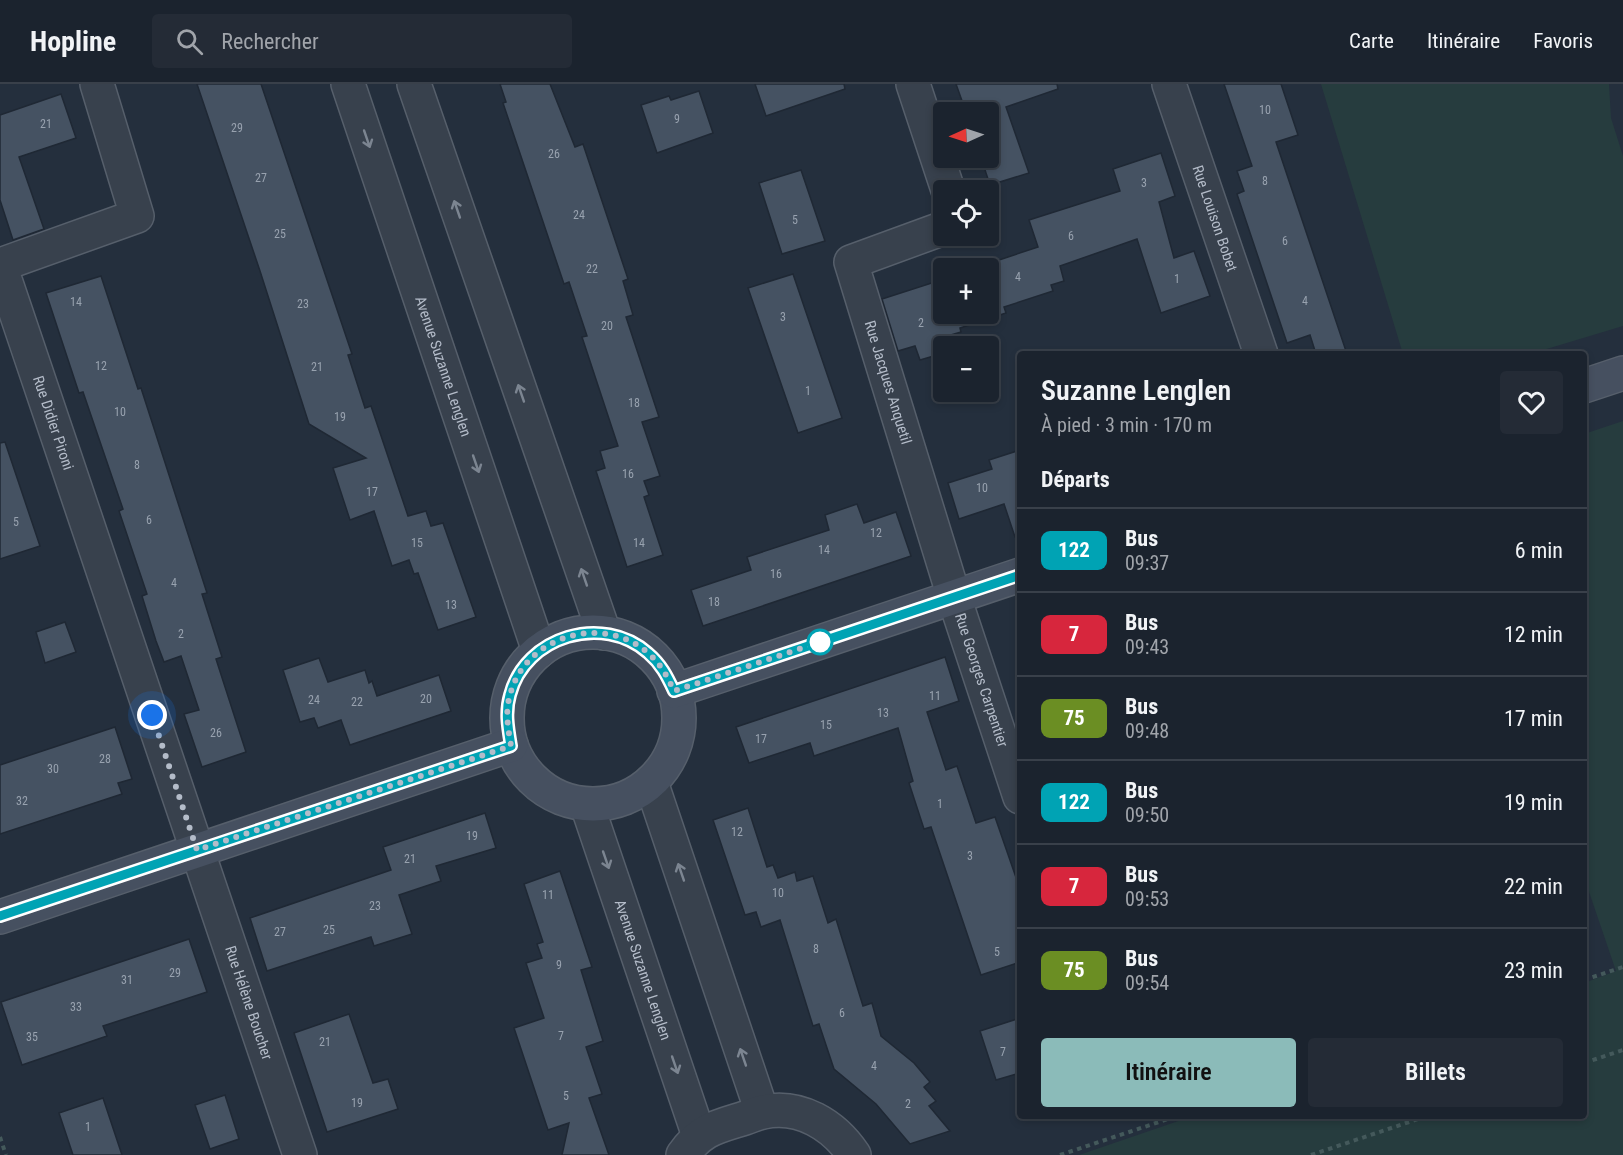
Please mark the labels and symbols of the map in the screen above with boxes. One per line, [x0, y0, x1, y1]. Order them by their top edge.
north arrow [933, 102, 999, 168]
house number: 10 [1259, 103, 1271, 117]
house number: 9 [674, 112, 680, 126]
house number: 21 [40, 117, 52, 131]
house number: 29 [231, 121, 243, 135]
one-way arrow [362, 129, 373, 148]
house number: 26 [548, 147, 560, 161]
street label: Rue Louison Bobet [1188, 163, 1241, 274]
house number: 27 [255, 171, 267, 185]
house number: 8 [1262, 174, 1268, 188]
house number: 3 [1141, 176, 1147, 190]
one-way arrow [451, 200, 462, 219]
house number: 24 [573, 208, 585, 222]
house number: 5 [792, 213, 798, 227]
house number: 25 [274, 227, 286, 241]
house number: 6 [1068, 229, 1074, 243]
house number: 6 [1282, 234, 1288, 248]
house number: 22 [586, 262, 598, 276]
house number: 4 [1015, 270, 1021, 284]
house number: 1 [1174, 272, 1180, 286]
street label: Avenue Suzanne Lenglen [411, 294, 475, 439]
house number: 4 [1302, 294, 1308, 308]
house number: 14 [70, 295, 82, 309]
house number: 23 [297, 297, 309, 311]
house number: 3 [780, 310, 786, 324]
house number: 2 [918, 316, 924, 330]
street label: Rue Jacques Anquetil [861, 318, 915, 446]
house number: 20 [601, 319, 613, 333]
house number: 12 [95, 359, 107, 373]
house number: 21 [311, 360, 323, 374]
street label: Rue Didier Pironi [29, 373, 77, 472]
one-way arrow [514, 384, 525, 403]
house number: 1 [805, 384, 811, 398]
house number: 18 [628, 396, 640, 410]
house number: 10 [114, 405, 126, 419]
house number: 19 [334, 410, 346, 424]
one-way arrow [471, 454, 482, 473]
house number: 8 [134, 458, 140, 472]
house number: 16 [622, 467, 634, 481]
house number: 10 [976, 481, 988, 495]
house number: 17 [366, 485, 378, 499]
house number: 6 [146, 513, 152, 527]
house number: 5 [13, 515, 19, 529]
house number: 12 [870, 526, 882, 540]
house number: 15 [411, 536, 423, 550]
house number: 14 [633, 536, 645, 550]
house number: 14 [818, 543, 830, 557]
house number: 16 [770, 567, 782, 581]
one-way arrow [578, 568, 589, 587]
house number: 4 [171, 576, 177, 590]
house number: 18 [708, 595, 720, 609]
house number: 13 [445, 598, 457, 612]
street label: Rue Georges Carpentier [951, 611, 1012, 750]
house number: 2 [178, 627, 184, 641]
unlabelled marker [807, 629, 833, 655]
house number: 11 [929, 689, 941, 703]
house number: 20 [420, 692, 432, 706]
house number: 24 [308, 693, 320, 707]
house number: 22 [351, 695, 363, 709]
your location [137, 700, 167, 730]
house number: 13 [877, 706, 889, 720]
house number: 15 [820, 718, 832, 732]
house number: 26 [210, 726, 222, 740]
house number: 17 [755, 732, 767, 746]
house number: 28 [99, 752, 111, 766]
house number: 30 [47, 762, 59, 776]
house number: 32 [16, 794, 28, 808]
house number: 1 [937, 797, 943, 811]
house number: 12 [731, 825, 743, 839]
house number: 19 [466, 829, 478, 843]
house number: 3 [967, 849, 973, 863]
one-way arrow [601, 850, 612, 869]
house number: 21 [404, 852, 416, 866]
one-way arrow [675, 863, 686, 882]
house number: 10 [772, 886, 784, 900]
house number: 11 [542, 888, 554, 902]
street label: Avenue Suzanne Lenglen [611, 897, 675, 1042]
house number: 23 [369, 899, 381, 913]
house number: 25 [323, 923, 335, 937]
house number: 27 [274, 925, 286, 939]
house number: 8 [813, 942, 819, 956]
street label: Rue Hélène Boucher [221, 943, 276, 1062]
house number: 5 [994, 945, 1000, 959]
house number: 9 [556, 958, 562, 972]
house number: 29 [169, 966, 181, 980]
house number: 31 [121, 973, 133, 987]
house number: 33 [70, 1000, 82, 1014]
house number: 6 [839, 1006, 845, 1020]
house number: 7 [558, 1029, 564, 1043]
house number: 35 [26, 1030, 38, 1044]
house number: 21 [319, 1035, 331, 1049]
house number: 7 [1000, 1045, 1006, 1059]
one-way arrow [737, 1048, 748, 1067]
one-way arrow [670, 1055, 681, 1074]
house number: 4 [871, 1059, 877, 1073]
house number: 5 [563, 1089, 569, 1103]
house number: 19 [351, 1096, 363, 1110]
house number: 2 [905, 1097, 911, 1111]
house number: 1 [85, 1120, 91, 1134]

